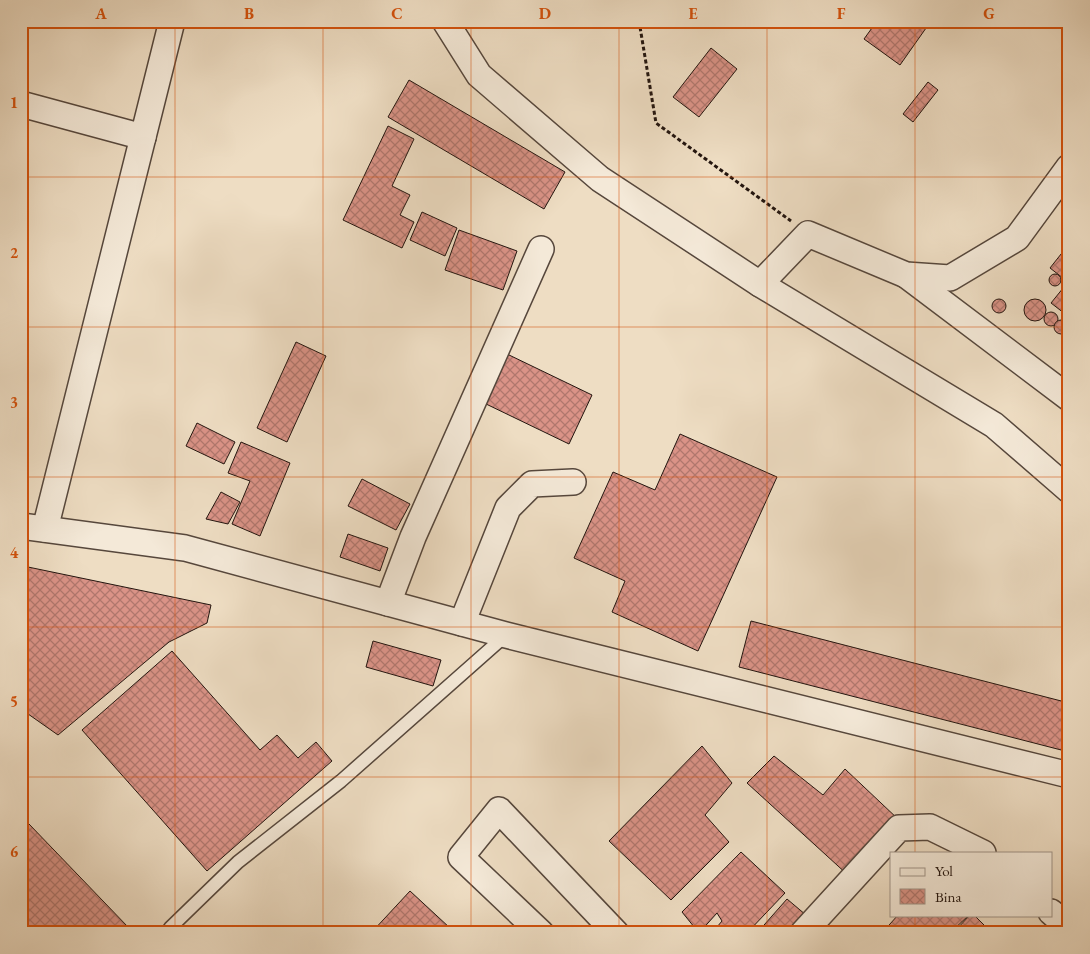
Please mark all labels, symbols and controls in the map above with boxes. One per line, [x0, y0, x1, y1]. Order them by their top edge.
text: A [94, 3, 107, 24]
text: B [244, 3, 254, 24]
text: C [391, 3, 403, 24]
text: D [539, 3, 551, 24]
text: E [688, 3, 698, 24]
text: F [837, 3, 846, 24]
text: G [983, 3, 995, 24]
text: 1 [10, 92, 18, 113]
text: 2 [10, 242, 19, 263]
text: 3 [10, 392, 18, 413]
text: 4 [10, 542, 19, 563]
text: 5 [10, 691, 18, 712]
text: 6 [10, 841, 19, 862]
legend [890, 852, 1052, 916]
text: Yol [935, 861, 953, 880]
text: Bina [935, 887, 961, 906]

